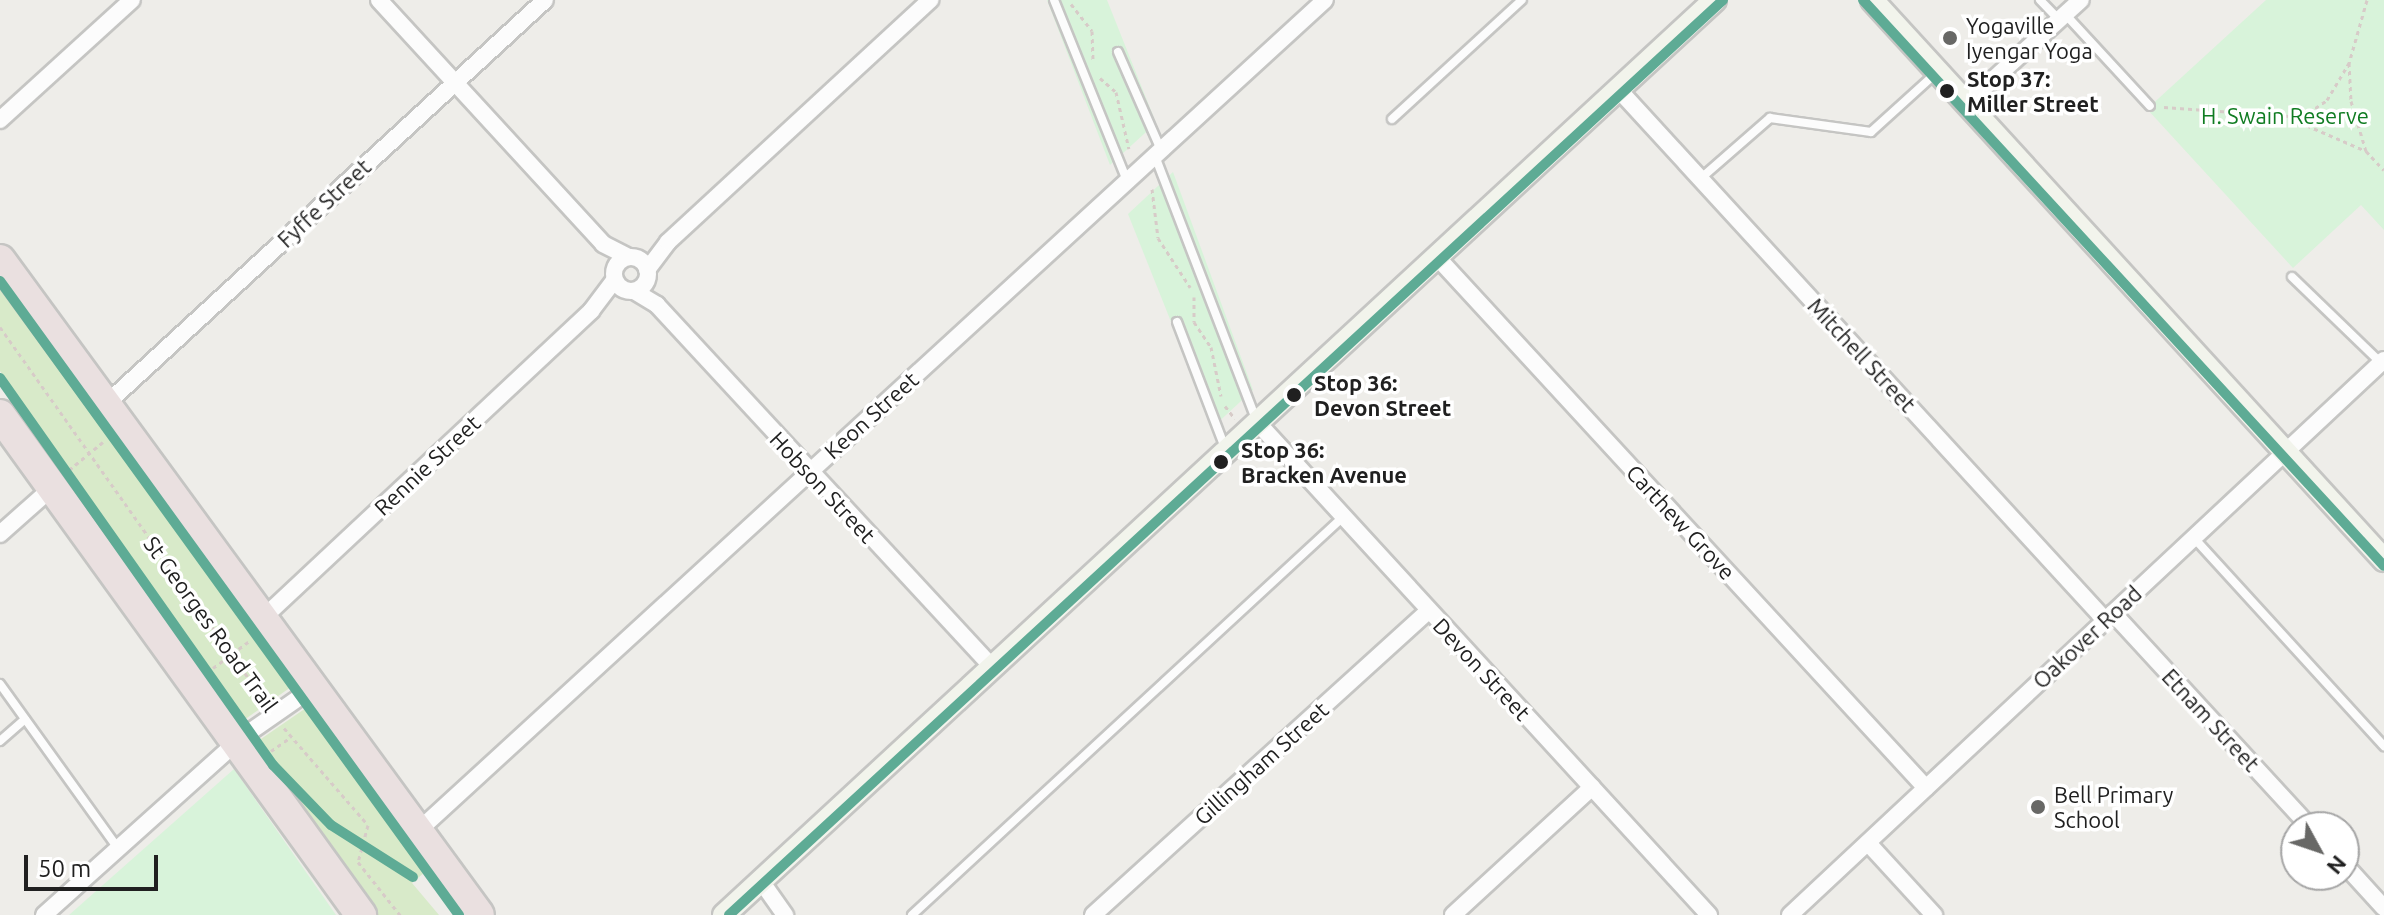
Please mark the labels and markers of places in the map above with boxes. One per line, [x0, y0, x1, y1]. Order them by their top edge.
place label: Yogaville Iyengar Yoga [1966, 12, 2093, 64]
marker: Yogaville Iyengar Yoga [1941, 29, 1959, 47]
place label: Stop 37: Miller Street [1967, 65, 2099, 116]
marker: Stop 37: Miller Street [1934, 78, 1960, 104]
place label: Stop 36: Devon Street [1314, 369, 1451, 420]
marker: Stop 36: Devon Street [1281, 382, 1307, 408]
place label: Stop 36: Bracken Avenue [1241, 436, 1407, 488]
marker: Stop 36: Bracken Avenue [1208, 449, 1234, 475]
place label: Bell Primary School [2054, 781, 2173, 832]
marker: Bell Primary School [2029, 798, 2047, 816]

